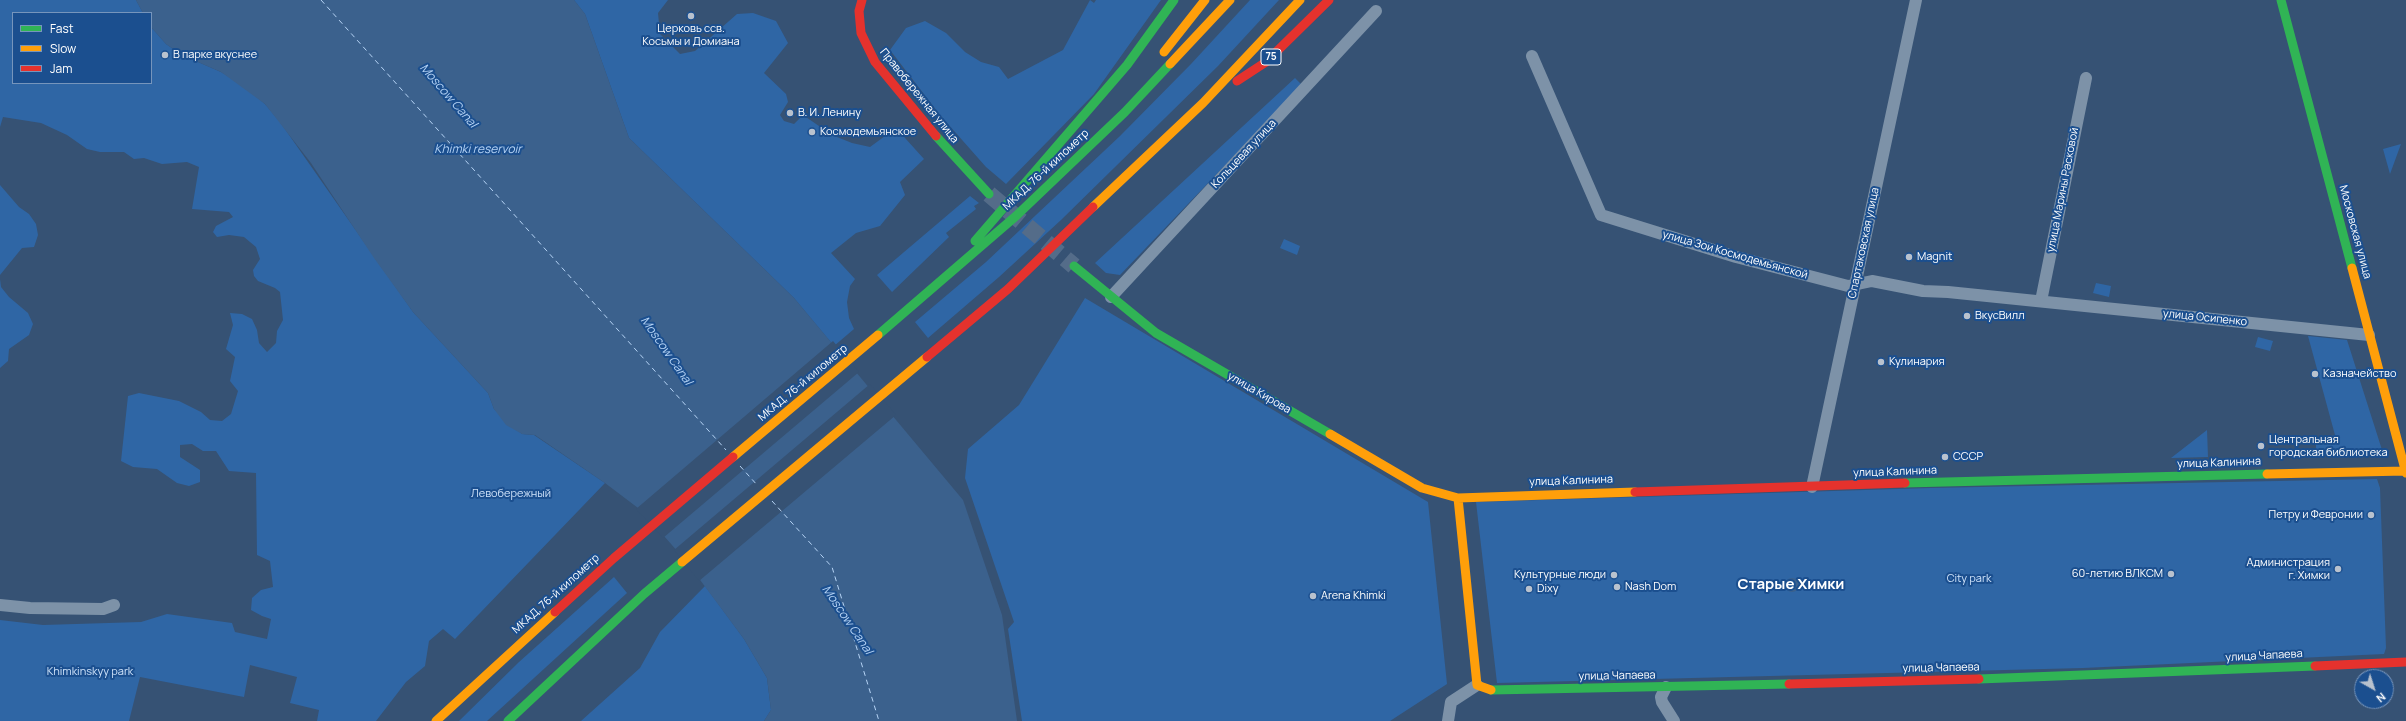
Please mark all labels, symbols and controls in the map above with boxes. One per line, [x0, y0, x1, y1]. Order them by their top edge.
marker: Церковь ссв. Косьмы и Домиана [686, 11, 696, 21]
legend [12, 12, 152, 84]
text: Fast [50, 20, 74, 37]
place label: Церковь ссв. Косьмы и Домиана [642, 22, 740, 48]
text: Slow [50, 40, 76, 57]
street label: Правобережная улица [877, 46, 961, 146]
place label: В парке вкуснее [173, 48, 257, 62]
road number: 75 [1261, 49, 1281, 65]
marker: В парке вкуснее [160, 50, 170, 60]
text: Jam [50, 60, 72, 77]
water label: Moscow Canal [416, 61, 480, 131]
place label: В. И. Ленину [798, 106, 861, 120]
marker: В. И. Ленину [785, 108, 795, 118]
street label: Кольцевая улица [1209, 117, 1279, 191]
place label: Космодемьянское [820, 125, 916, 139]
street label: улица Марины Расковой [2044, 126, 2082, 254]
marker: Космодемьянское [807, 127, 817, 137]
street label: МКАД, 76-й километр [1000, 127, 1092, 213]
water label: Khimki reservoir [434, 143, 522, 157]
street label: Московская улица [2336, 184, 2374, 280]
street label: Спартаковская улица [1846, 186, 1882, 300]
street label: улица Зои Космодемьянской [1661, 228, 1809, 282]
place label: Magnit [1917, 250, 1952, 264]
marker: Magnit [1904, 252, 1914, 262]
street label: улица Осипенко [2162, 307, 2248, 329]
place label: ВкусВилл [1975, 309, 2025, 323]
marker: ВкусВилл [1962, 311, 1972, 321]
water label: Moscow Canal [637, 314, 695, 388]
street label: МКАД, 76-й километр [756, 342, 850, 424]
place label: Кулинария [1889, 355, 1945, 369]
marker: Кулинария [1876, 357, 1886, 367]
place label: Казначейство [2323, 367, 2396, 381]
marker: Казначейство [2310, 369, 2320, 379]
street label: улица Кирова [1225, 370, 1293, 416]
place label: Центральная городская библиотека [2269, 433, 2388, 459]
marker: Центральная городская библиотека [2256, 441, 2266, 451]
place label: СССР [1953, 450, 1983, 464]
marker: СССР [1940, 452, 1950, 462]
street label: улица Калинина [2177, 455, 2261, 471]
street label: улица Калинина [1853, 464, 1937, 480]
street label: улица Калинина [1529, 473, 1613, 489]
park label: Левобережный [471, 487, 551, 501]
place label: Петру и Февронии [2269, 508, 2363, 522]
marker: Петру и Февронии [2366, 510, 2376, 520]
street label: МКАД, 76-й километр [510, 551, 602, 637]
place label: Администрация г. Химки [2247, 556, 2330, 582]
marker: Администрация г. Химки [2333, 564, 2343, 574]
place label: 60-летию ВЛКСМ [2072, 567, 2163, 581]
place label: Культурные люди [1514, 568, 1606, 582]
marker: 60-летию ВЛКСМ [2166, 569, 2176, 579]
marker: Культурные люди [1609, 570, 1619, 580]
park label: City park [1947, 572, 1991, 586]
district label: Старые Химки [1738, 576, 1844, 594]
place label: Nash Dom [1625, 580, 1676, 594]
place label: Dixy [1537, 582, 1559, 596]
marker: Nash Dom [1612, 582, 1622, 592]
water label: Moscow Canal [819, 583, 875, 657]
marker: Dixy [1524, 584, 1534, 594]
place label: Arena Khimki [1321, 589, 1386, 603]
marker: Arena Khimki [1308, 591, 1318, 601]
street label: улица Чапаева [2225, 647, 2303, 665]
street label: улица Чапаева [1902, 661, 1980, 675]
park label: Khimkinskyy park [47, 665, 133, 679]
street label: улица Чапаева [1578, 669, 1656, 683]
north arrow [2354, 669, 2394, 709]
text: N [2373, 690, 2389, 706]

